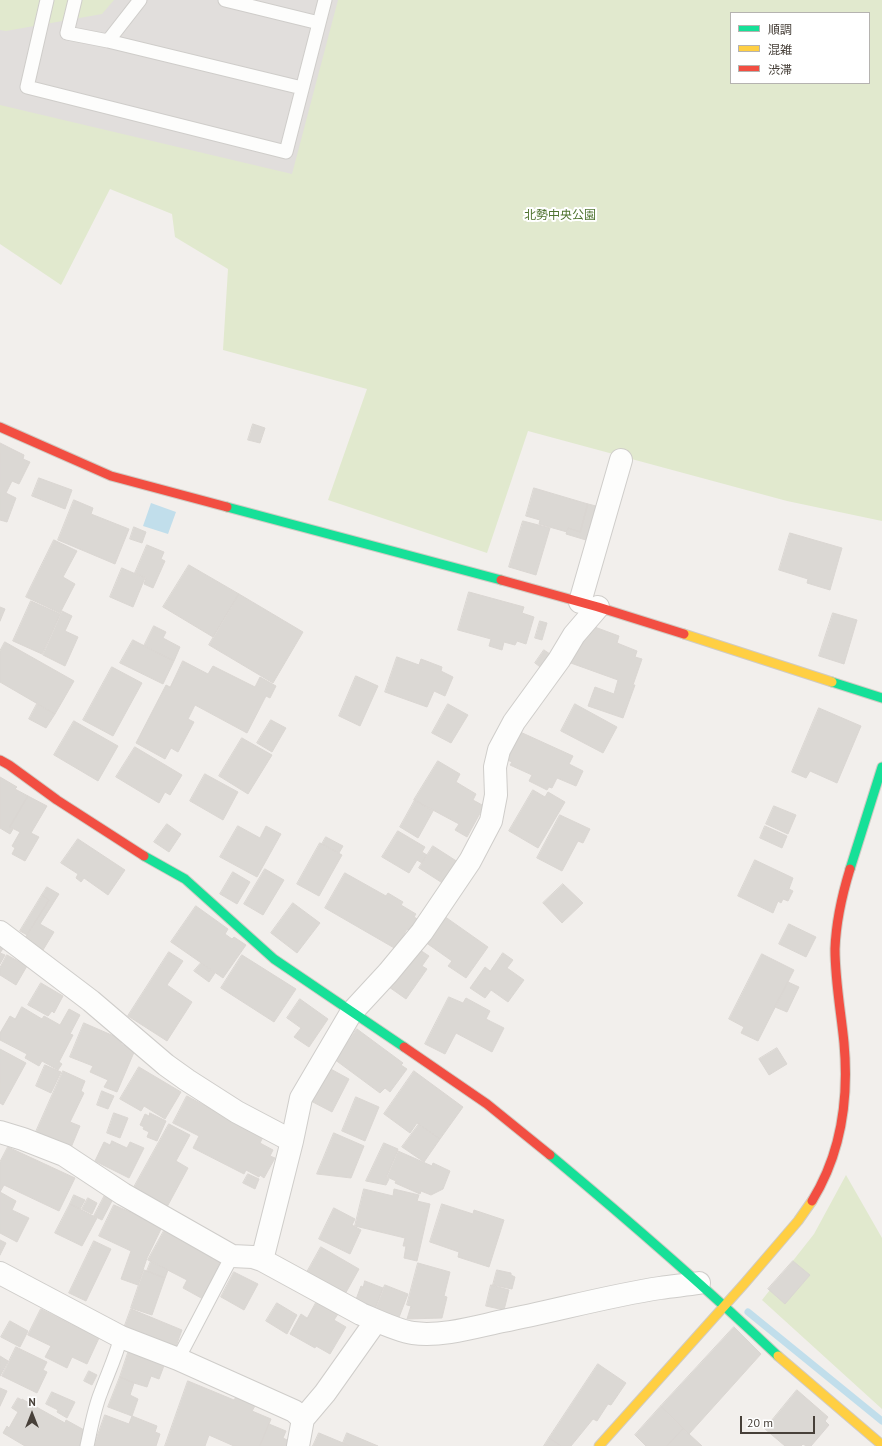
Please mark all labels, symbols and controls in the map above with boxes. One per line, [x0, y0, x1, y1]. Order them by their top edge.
legend [730, 12, 870, 84]
text: 順調 [768, 22, 792, 37]
text: 混雑 [768, 42, 792, 57]
text: 渋滞 [768, 62, 792, 77]
park label: 北勢中央公園 [524, 209, 596, 223]
north arrow [12, 1394, 52, 1434]
text: N [28, 1395, 36, 1409]
scale bar [742, 1408, 817, 1434]
text: 20 m [747, 1415, 773, 1430]

